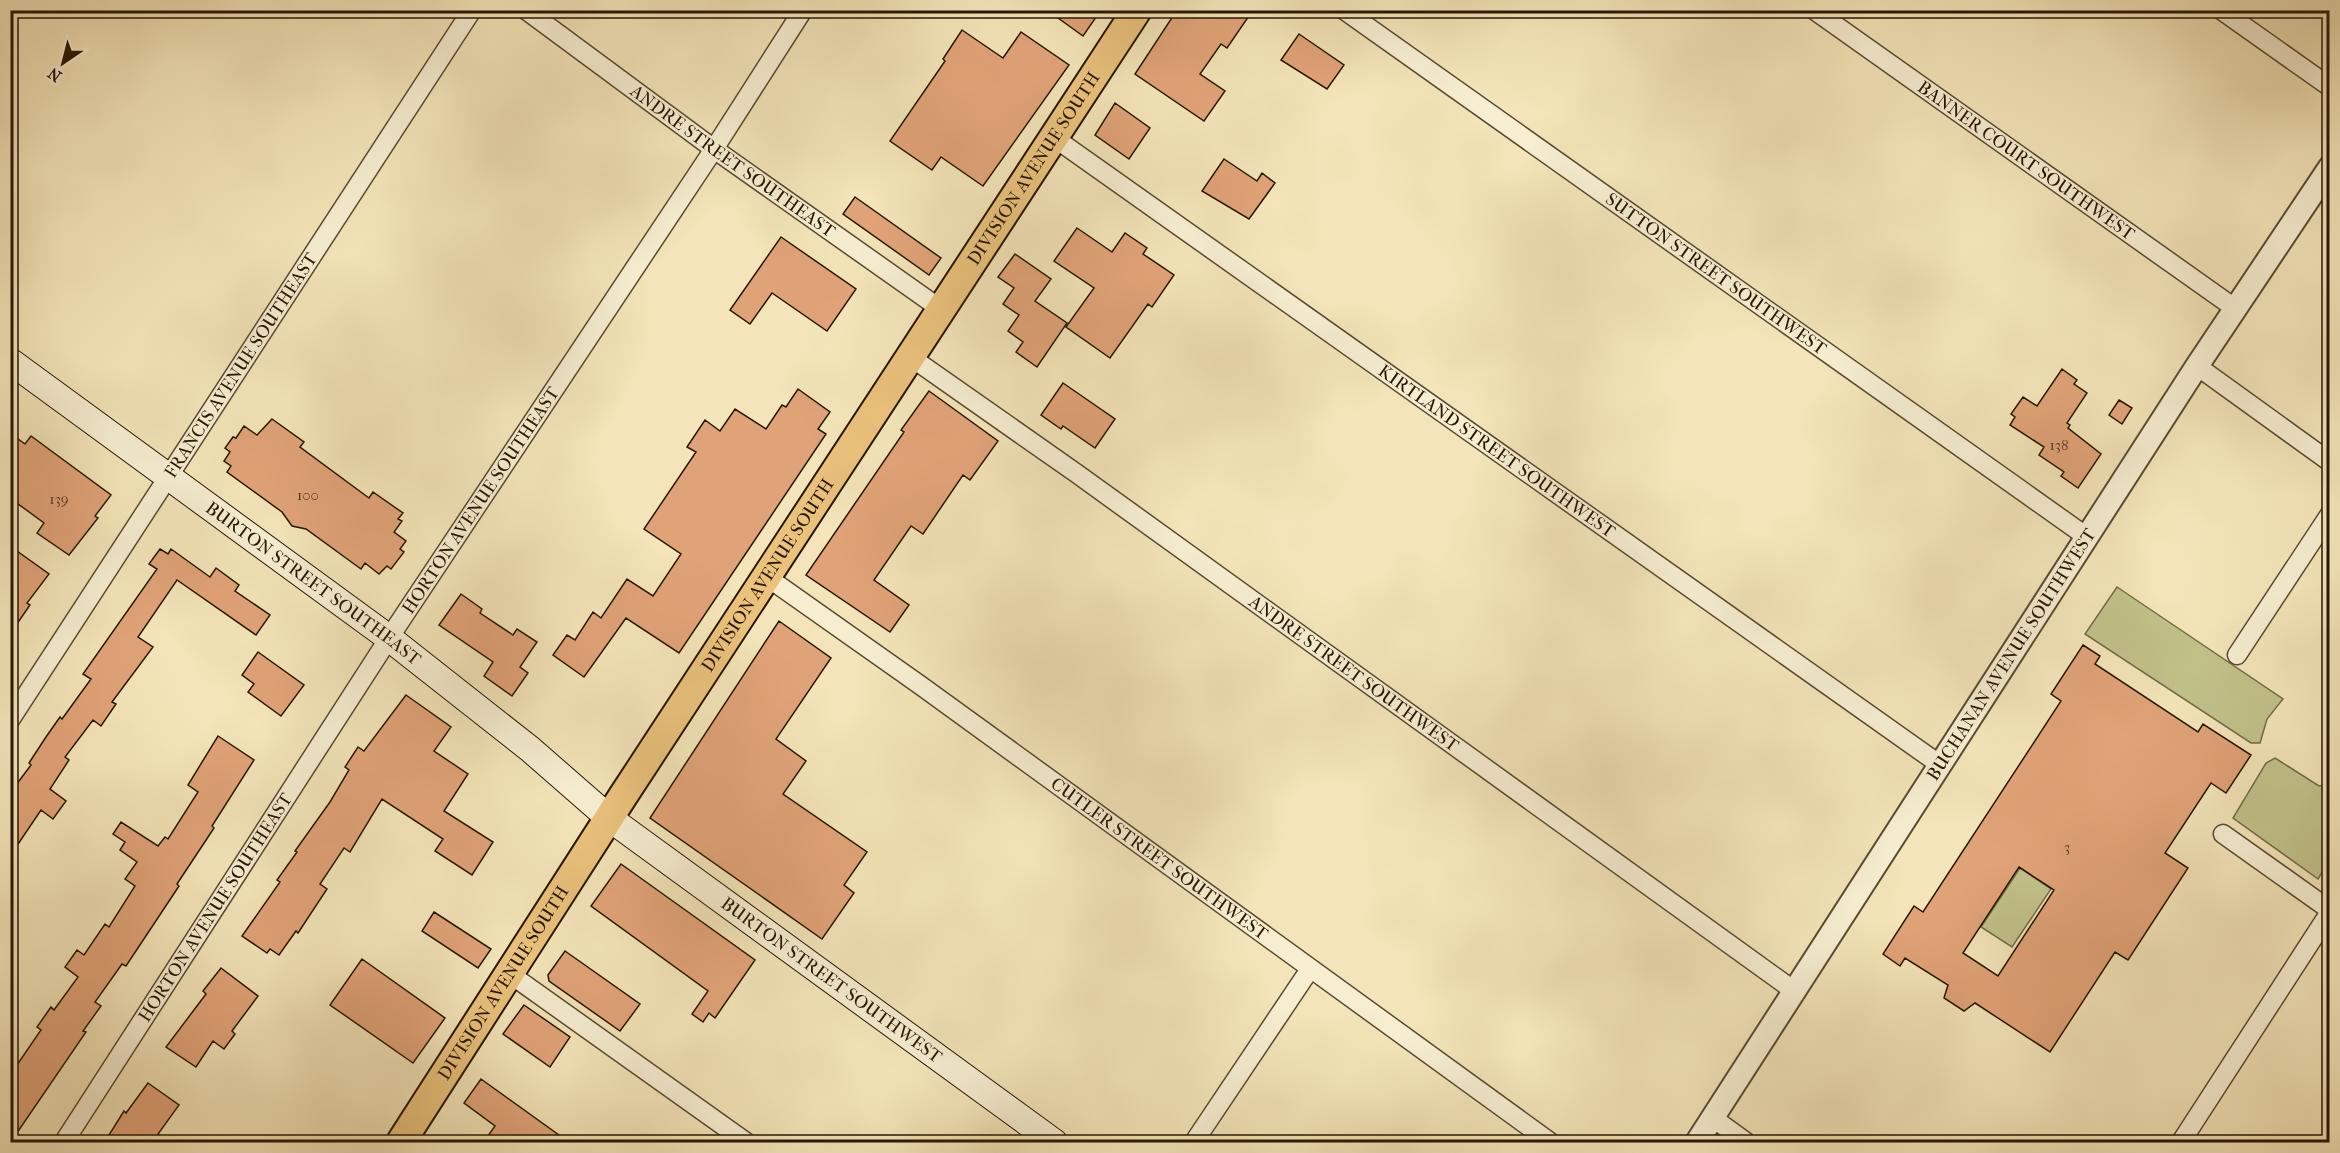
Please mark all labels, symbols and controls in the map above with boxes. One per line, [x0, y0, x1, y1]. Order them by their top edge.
north arrow [33, 33, 93, 93]
text: N [44, 63, 65, 86]
street label: DIVISION AVENUE SOUTH [963, 68, 1104, 269]
street label: BANNER COURT SOUTHWEST [1914, 76, 2139, 245]
street label: ANDRE STREET SOUTHEAST [625, 80, 840, 242]
street label: SUTTON STREET SOUTHWEST [1602, 188, 1831, 360]
street label: FRANCIS AVENUE SOUTHEAST [160, 248, 322, 482]
street label: KIRTLAND STREET SOUTHWEST [1374, 360, 1620, 542]
street label: HORTON AVENUE SOUTHEAST [398, 382, 564, 618]
house number: 138 [2049, 436, 2069, 454]
street label: DIVISION AVENUE SOUTH [697, 475, 838, 676]
house number: 100 [297, 486, 319, 504]
house number: 139 [49, 490, 69, 508]
street label: BURTON STREET SOUTHEAST [202, 497, 426, 670]
street label: BUCHANAN AVENUE SOUTHWEST [1922, 524, 2100, 784]
street label: ANDRE STREET SOUTHWEST [1244, 590, 1463, 756]
street label: CUTLER STREET SOUTHWEST [1047, 773, 1273, 945]
street label: HORTON AVENUE SOUTHEAST [134, 789, 297, 1026]
house number: 3 [2064, 838, 2070, 856]
street label: DIVISION AVENUE SOUTH [433, 882, 573, 1084]
street label: BURTON STREET SOUTHWEST [717, 893, 947, 1068]

